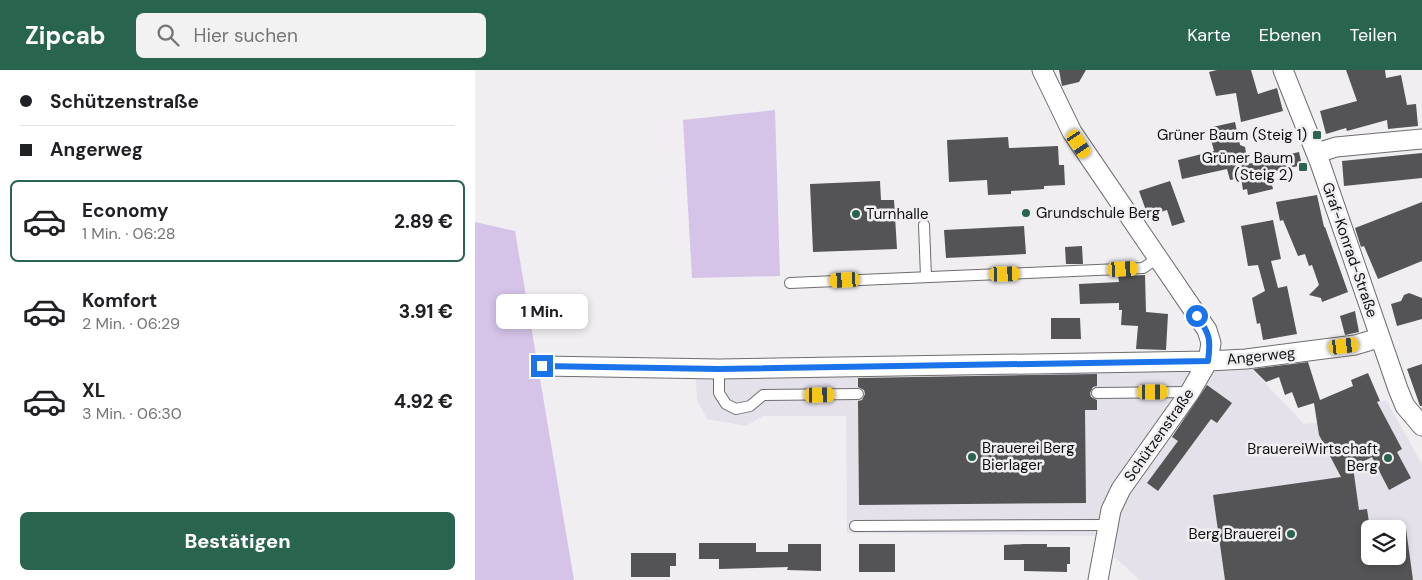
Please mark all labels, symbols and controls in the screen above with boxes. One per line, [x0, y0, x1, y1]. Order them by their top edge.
search box [136, 13, 486, 58]
text: Zipcab [25, 20, 106, 51]
icon: search [154, 21, 182, 49]
text: Hier suchen [194, 23, 298, 48]
text: Karte [1187, 23, 1231, 47]
text: Ebenen [1259, 23, 1321, 47]
text: Teilen [1349, 23, 1397, 47]
text: Schützenstraße [50, 89, 199, 114]
place label: Grüner Baum (Steig 1) [1157, 125, 1307, 145]
car [1064, 127, 1093, 161]
marker: Grüner Baum (Steig 1) [1311, 129, 1323, 141]
text: Angerweg [50, 137, 143, 162]
place label: Grüner Baum (Steig 2) [1202, 148, 1293, 185]
marker: Grüner Baum (Steig 2) [1297, 161, 1309, 173]
street label: Graf-Konrad-Straße [1317, 180, 1383, 320]
text: Economy [82, 198, 169, 223]
icon: car [22, 199, 67, 244]
place label: Grundschule Berg [1036, 203, 1160, 223]
place label: Turnhalle [866, 204, 928, 224]
marker: Grundschule Berg [1020, 207, 1032, 219]
marker: Turnhalle [850, 208, 862, 220]
text: 2.89 € [394, 209, 453, 234]
text: 1 Min. · 06:28 [82, 223, 175, 244]
car [1107, 261, 1138, 277]
car [989, 266, 1020, 282]
car [829, 272, 860, 288]
text: Komfort [82, 288, 157, 313]
icon: car [22, 289, 67, 334]
callout: 1 Min. [496, 294, 588, 328]
text: 3.91 € [399, 299, 453, 324]
text: 1 Min. [521, 301, 563, 322]
route start [1186, 305, 1208, 327]
text: 2 Min. · 06:29 [82, 313, 180, 334]
car [1328, 337, 1359, 355]
street label: Angerweg [1226, 342, 1296, 370]
route end [531, 355, 553, 377]
text: XL [82, 378, 105, 403]
icon: car [22, 379, 67, 424]
street label: Schützenstraße [1119, 384, 1199, 486]
car [1138, 385, 1168, 400]
car [804, 387, 835, 403]
text: 4.92 € [394, 389, 453, 414]
text: 3 Min. · 06:30 [82, 403, 182, 424]
place label: Brauerei Berg Bierlager [982, 438, 1075, 475]
place label: BrauereiWirtschaft Berg [1247, 439, 1378, 476]
marker: Brauerei Berg Bierlager [966, 451, 978, 463]
marker: BrauereiWirtschaft Berg [1382, 452, 1394, 464]
button: Bestätigen [20, 512, 455, 570]
map controls [1361, 520, 1406, 565]
button: layers [1361, 520, 1406, 565]
place label: Berg Brauerei [1188, 524, 1281, 544]
marker: Berg Brauerei [1285, 528, 1297, 540]

